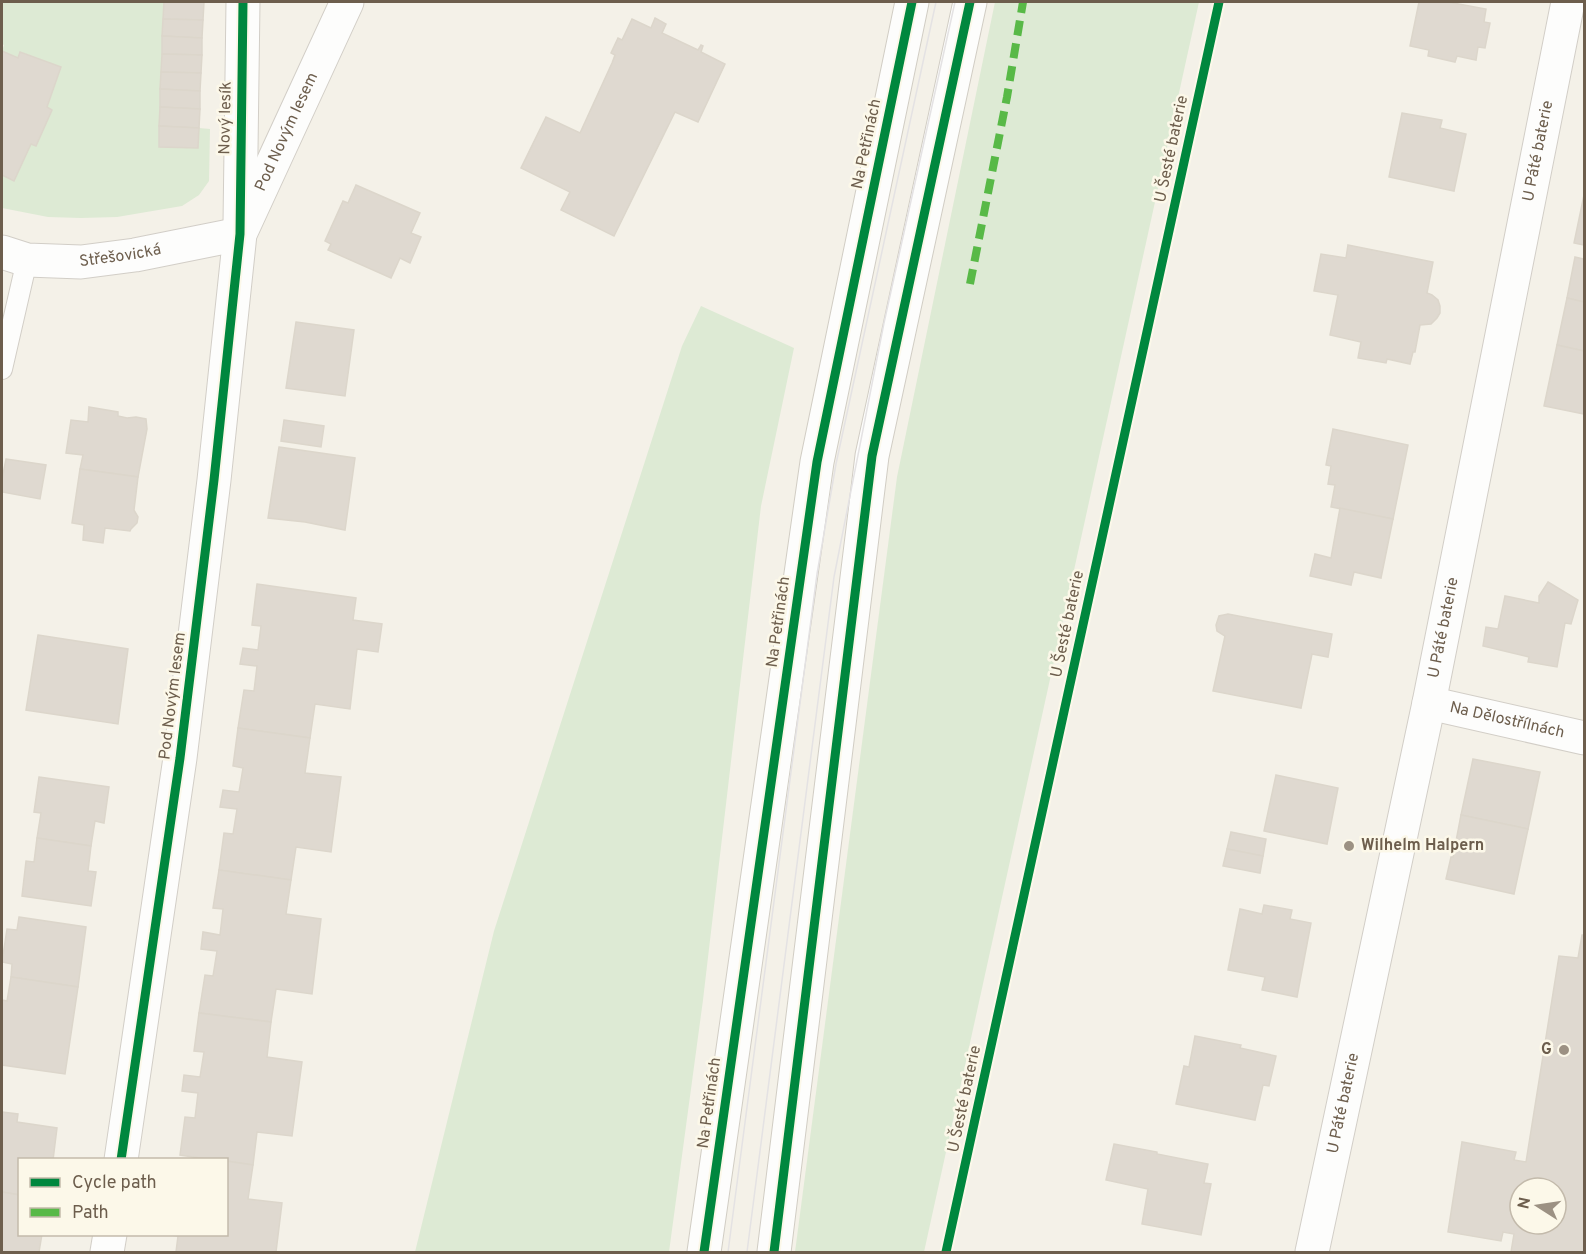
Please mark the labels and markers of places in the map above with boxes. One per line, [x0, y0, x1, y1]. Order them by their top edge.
place label: Wilhelm Halpern [1361, 836, 1484, 856]
marker: Wilhelm Halpern [1342, 839, 1356, 853]
place label: G [1541, 1040, 1552, 1060]
marker: G [1557, 1043, 1571, 1057]

